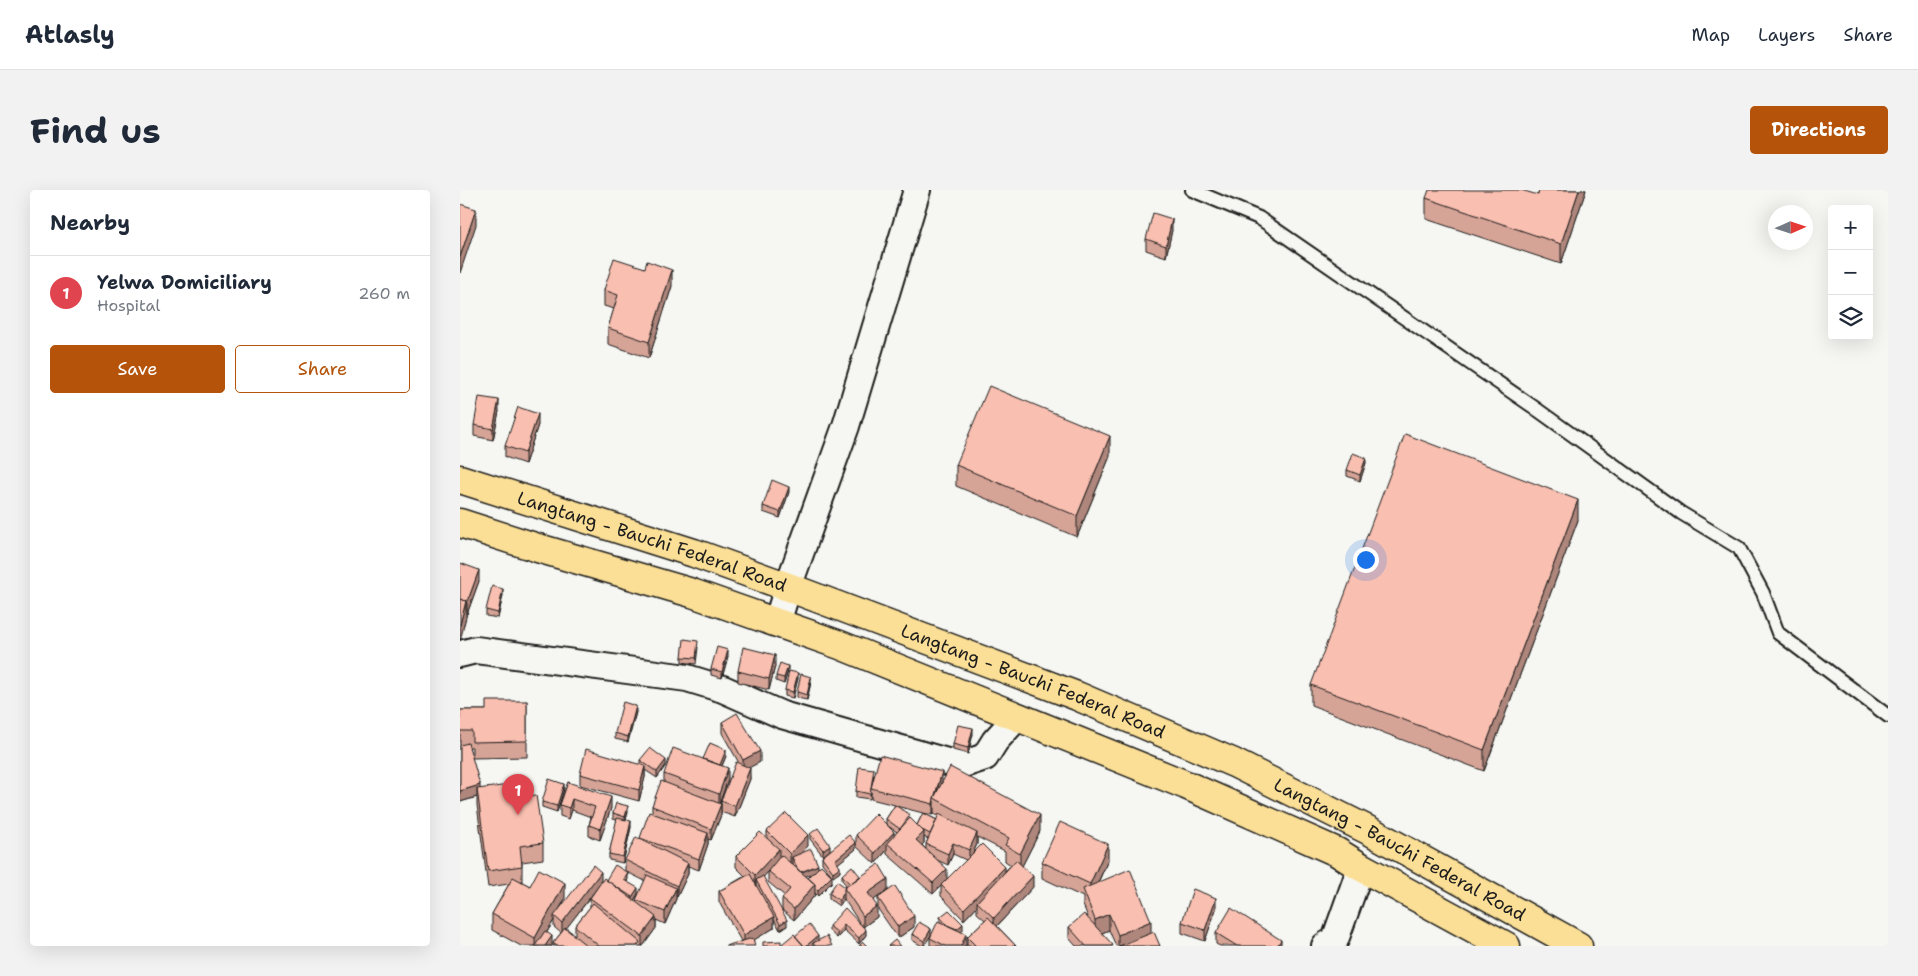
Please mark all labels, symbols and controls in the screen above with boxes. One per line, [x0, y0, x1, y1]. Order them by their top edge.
text: Atlasly [25, 19, 115, 51]
text: Map [1692, 23, 1730, 47]
text: Layers [1758, 23, 1815, 47]
text: Share [1843, 23, 1893, 47]
button: Directions [1750, 106, 1888, 154]
text: Find us [30, 107, 161, 154]
north arrow [1768, 205, 1813, 250]
map controls [1828, 205, 1873, 340]
button: + [1828, 205, 1873, 250]
text: Nearby [50, 209, 130, 237]
button: − [1828, 250, 1873, 295]
text: Yelwa Domiciliary [97, 270, 272, 295]
text: 1 [62, 283, 70, 304]
text: 260 m [358, 283, 410, 304]
text: Hospital [97, 295, 160, 316]
button: layers [1828, 295, 1873, 340]
button: Save [50, 345, 225, 393]
button: Share [235, 345, 410, 393]
street label: Langtang - Bauchi Federal Road [514, 486, 790, 598]
your location [1353, 547, 1379, 573]
street label: Langtang - Bauchi Federal Road [897, 619, 1169, 744]
street label: Langtang - Bauchi Federal Road [1270, 773, 1530, 927]
pin: 1 [502, 774, 534, 815]

